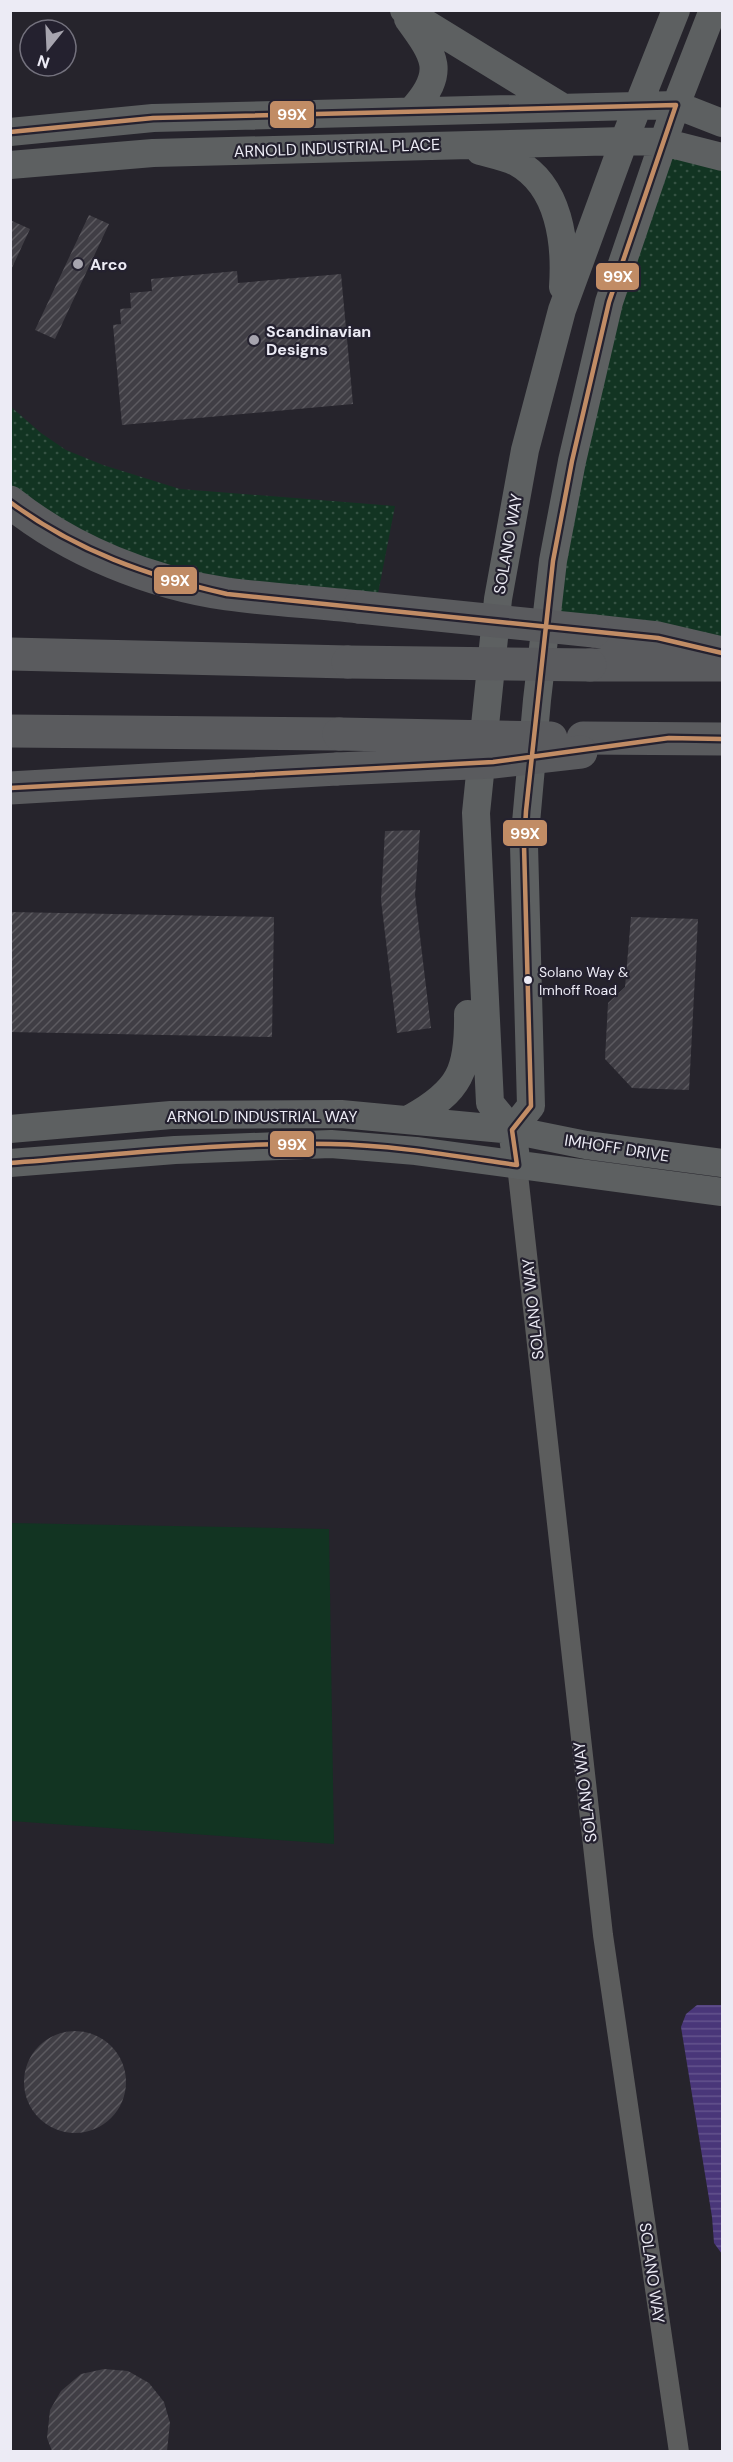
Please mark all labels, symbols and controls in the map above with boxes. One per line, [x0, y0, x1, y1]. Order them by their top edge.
north arrow [18, 18, 78, 78]
text: N [35, 50, 52, 74]
line badge: 99X [269, 100, 315, 129]
text: 99X [277, 104, 307, 125]
street label: ARNOLD INDUSTRIAL PLACE [234, 134, 440, 162]
place label: Arco [90, 254, 127, 275]
marker: Arco [71, 257, 85, 271]
line badge: 99X [595, 262, 640, 291]
text: 99X [603, 266, 633, 287]
place label: Scandinavian Designs [266, 321, 371, 360]
marker: Scandinavian Designs [247, 333, 261, 347]
street label: SOLANO WAY [489, 492, 527, 596]
line badge: 99X [153, 566, 198, 595]
text: 99X [160, 570, 190, 591]
line badge: 99X [502, 819, 548, 847]
text: 99X [510, 823, 540, 844]
place label: Solano Way & Imhoff Road [539, 963, 628, 999]
marker: Solano Way & Imhoff Road [522, 974, 534, 986]
street label: ARNOLD INDUSTRIAL WAY [166, 1106, 358, 1127]
street label: IMHOFF DRIVE [563, 1129, 671, 1167]
line badge: 99X [269, 1130, 315, 1158]
text: 99X [277, 1134, 307, 1155]
street label: SOLANO WAY [517, 1257, 549, 1361]
street label: SOLANO WAY [568, 1740, 602, 1844]
street label: SOLANO WAY [635, 2221, 669, 2325]

